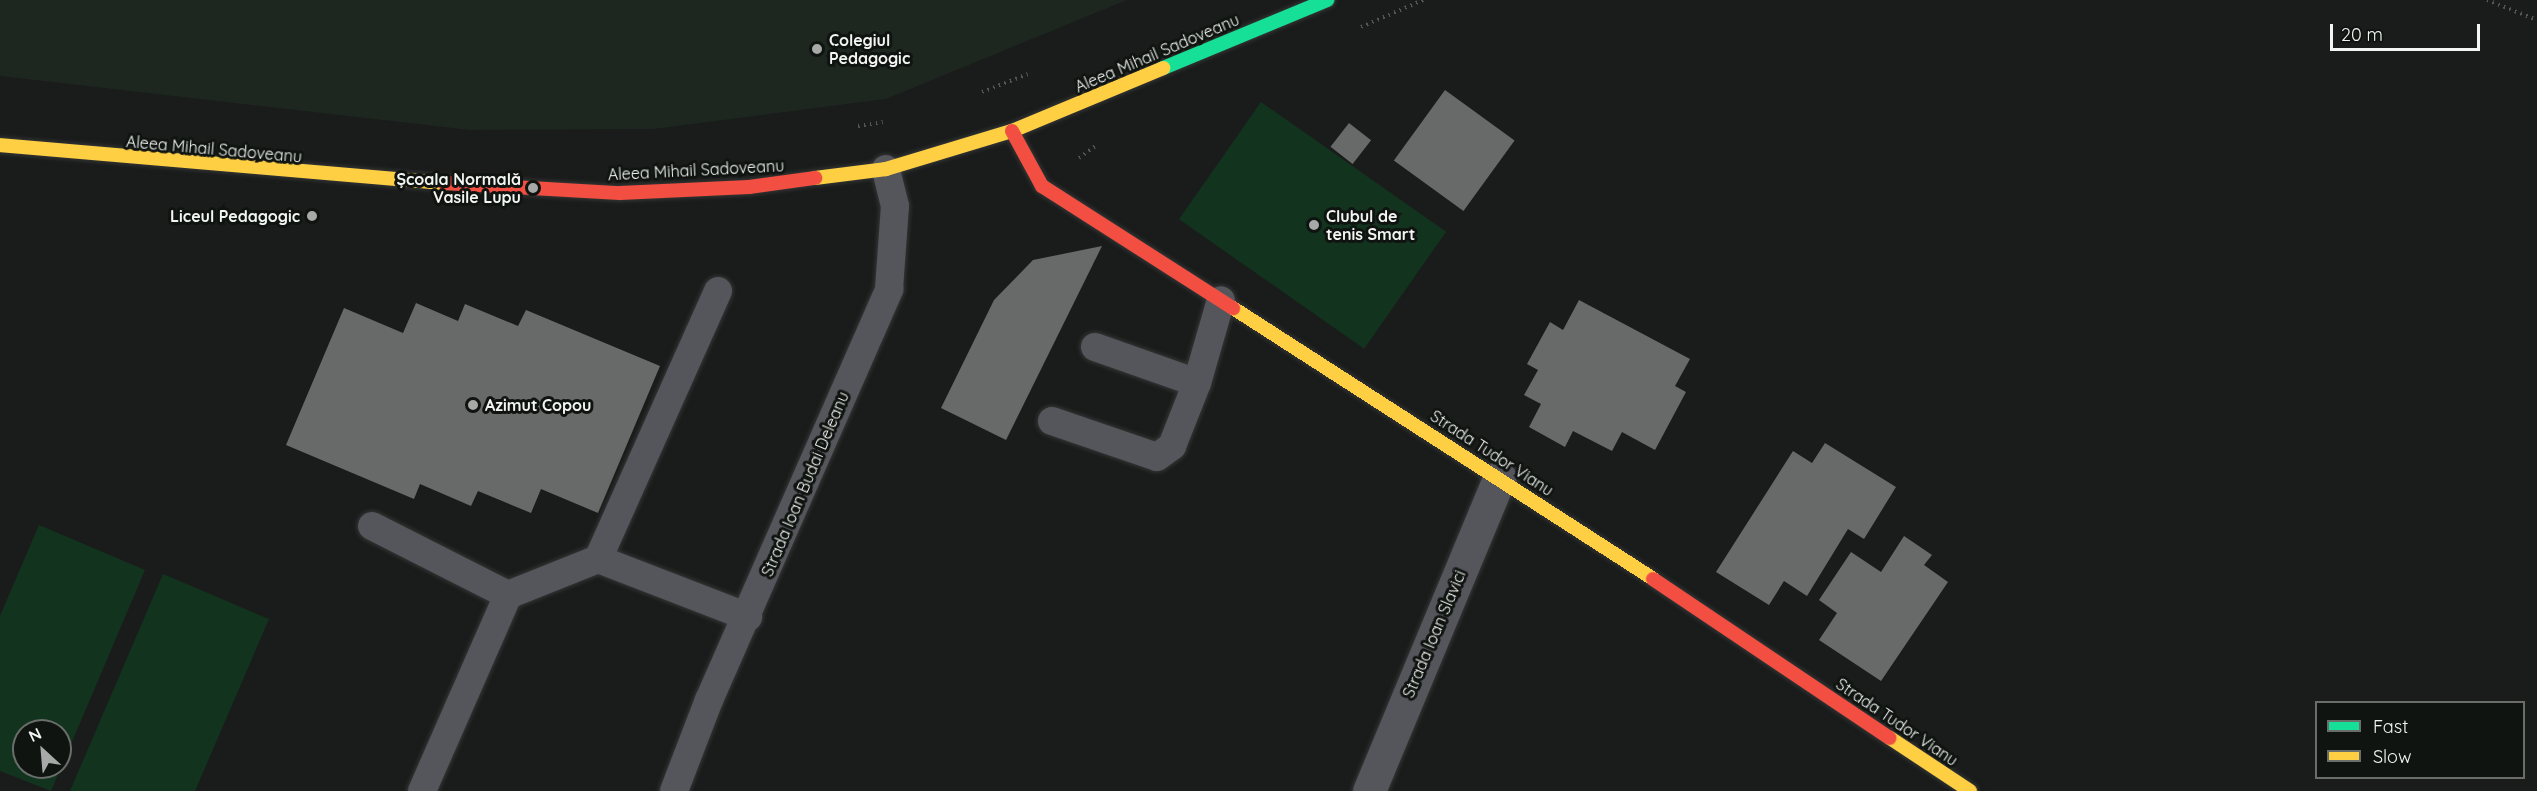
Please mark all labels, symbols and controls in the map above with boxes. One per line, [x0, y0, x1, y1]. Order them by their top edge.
street label: Aleea Mihail Sadoveanu [1072, 10, 1242, 96]
scale bar [2333, 12, 2483, 50]
text: 20 m [2341, 23, 2383, 46]
place label: Colegiul Pedagogic [829, 30, 910, 68]
marker: Colegiul Pedagogic [810, 42, 824, 56]
street label: Aleea Mihail Sadoveanu [125, 132, 303, 166]
street label: Aleea Mihail Sadoveanu [607, 156, 785, 184]
place label: Școala Normală Vasile Lupu [396, 169, 521, 207]
marker: Școala Normală Vasile Lupu [526, 181, 540, 195]
place label: Liceul Pedagogic [170, 206, 300, 226]
place label: Clubul de tenis Smart [1326, 206, 1415, 244]
marker: Liceul Pedagogic [305, 209, 319, 223]
marker: Clubul de tenis Smart [1307, 218, 1321, 232]
street label: Strada Ioan Budai Deleanu [757, 389, 853, 579]
place label: Azimut Copou [485, 395, 591, 415]
marker: Azimut Copou [466, 398, 480, 412]
street label: Strada Tudor Vianu [1427, 406, 1557, 500]
street label: Strada Ioan Slavici [1398, 567, 1470, 701]
street label: Strada Tudor Vianu [1832, 674, 1962, 770]
legend [2315, 701, 2525, 779]
text: Fast [2373, 715, 2408, 738]
north arrow [12, 719, 72, 779]
text: N [25, 723, 45, 746]
text: Slow [2373, 745, 2411, 768]

